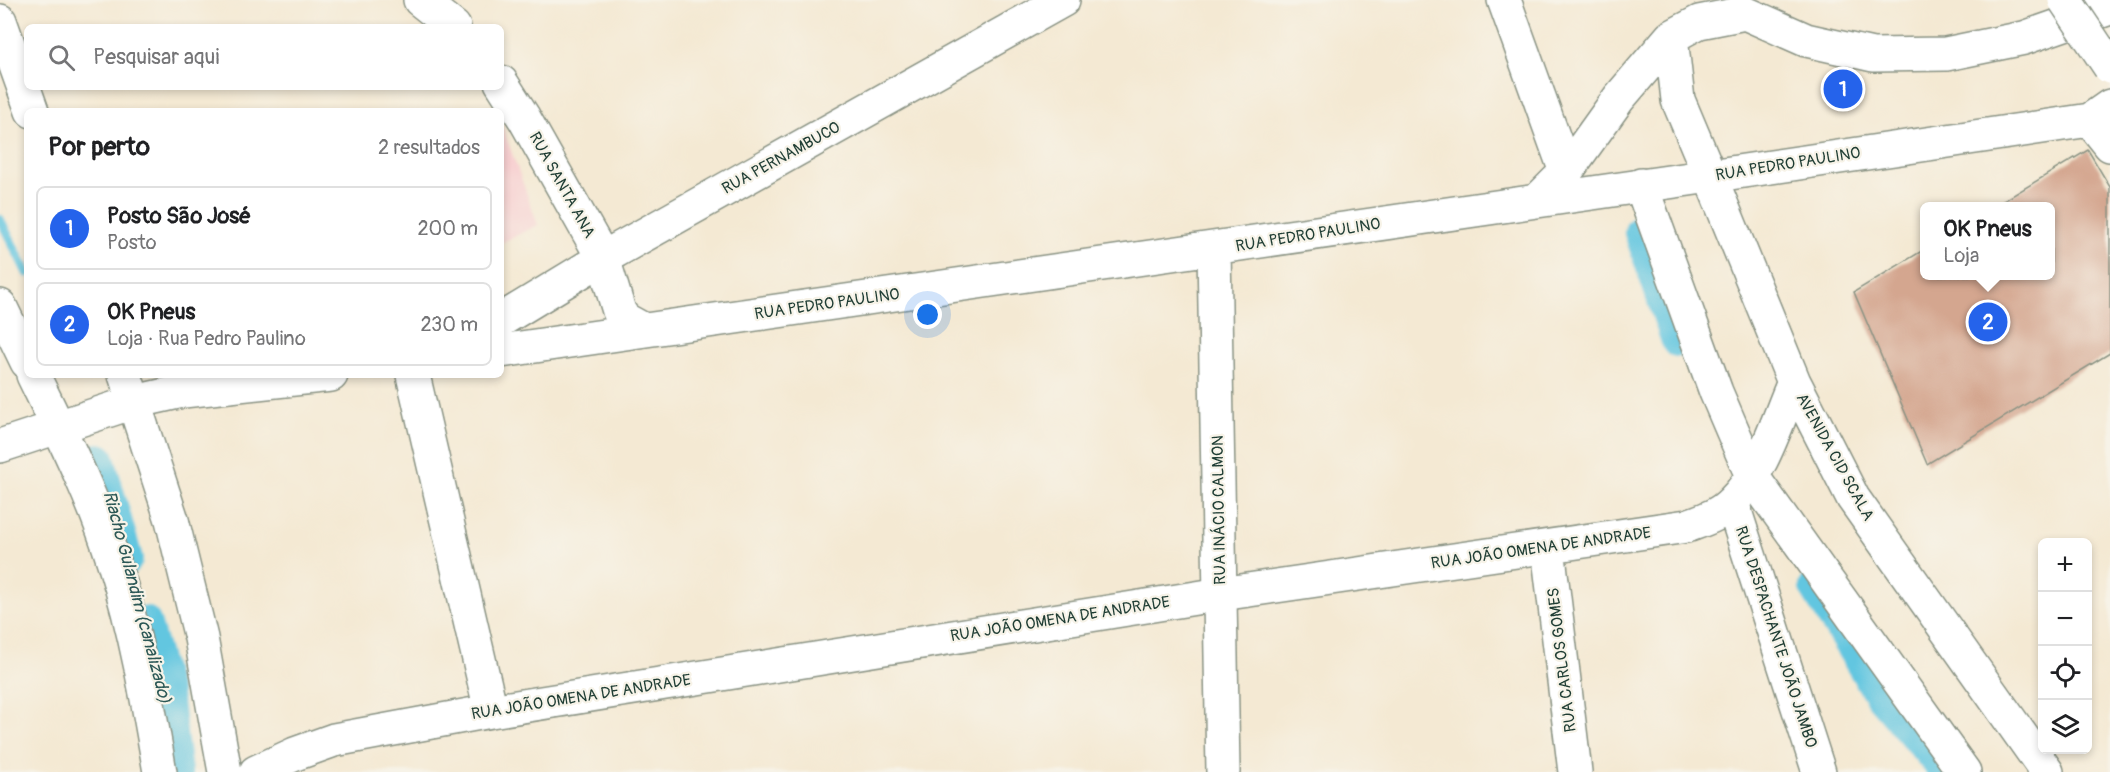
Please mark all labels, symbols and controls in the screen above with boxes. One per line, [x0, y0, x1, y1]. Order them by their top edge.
search box [24, 24, 504, 90]
icon: search [45, 41, 78, 74]
text: Pesquisar aqui [93, 43, 219, 71]
pin: 1 [1824, 66, 1862, 112]
street label: RUA PERNAMBUCO [718, 117, 844, 199]
street label: RUA SANTA ANA [525, 129, 599, 241]
text: Por perto [48, 131, 150, 163]
text: 2 resultados [378, 135, 480, 160]
street label: RUA PEDRO PAULINO [1714, 143, 1862, 185]
text: Posto São José [107, 202, 251, 230]
popup [1920, 202, 2055, 280]
street label: RUA PEDRO PAULINO [1234, 214, 1382, 256]
text: OK Pneus [1943, 215, 2032, 243]
text: 1 [66, 216, 73, 241]
text: 200 m [417, 216, 478, 241]
text: Posto [107, 230, 157, 255]
text: Loja [1943, 243, 1979, 268]
street label: RUA PEDRO PAULINO [753, 284, 901, 324]
text: OK Pneus [107, 298, 195, 326]
your location [913, 300, 942, 329]
pin: 2 [1968, 300, 2008, 344]
text: 2 [64, 312, 75, 337]
text: 230 m [421, 312, 478, 337]
text: Loja · Rua Pedro Paulino [107, 326, 306, 351]
street label: AVENIDA CID SCALA [1792, 390, 1878, 524]
street label: RUA INÁCIO CALMON [1208, 435, 1230, 585]
water label: Riacho Gulandim (canalizado) [98, 488, 176, 706]
street label: RUA JOÃO OMENA DE ANDRADE [1430, 523, 1652, 573]
street label: RUA DESPACHANTE JOÃO JAMBO [1731, 524, 1821, 750]
map controls [2038, 538, 2092, 754]
button: + [2038, 538, 2092, 592]
street label: RUA CARLOS GOMES [1543, 587, 1581, 733]
street label: RUA JOÃO OMENA DE ANDRADE [949, 592, 1171, 646]
button: − [2038, 592, 2092, 646]
button: locate [2038, 646, 2092, 700]
street label: RUA JOÃO OMENA DE ANDRADE [470, 670, 692, 724]
button: layers [2038, 700, 2092, 754]

